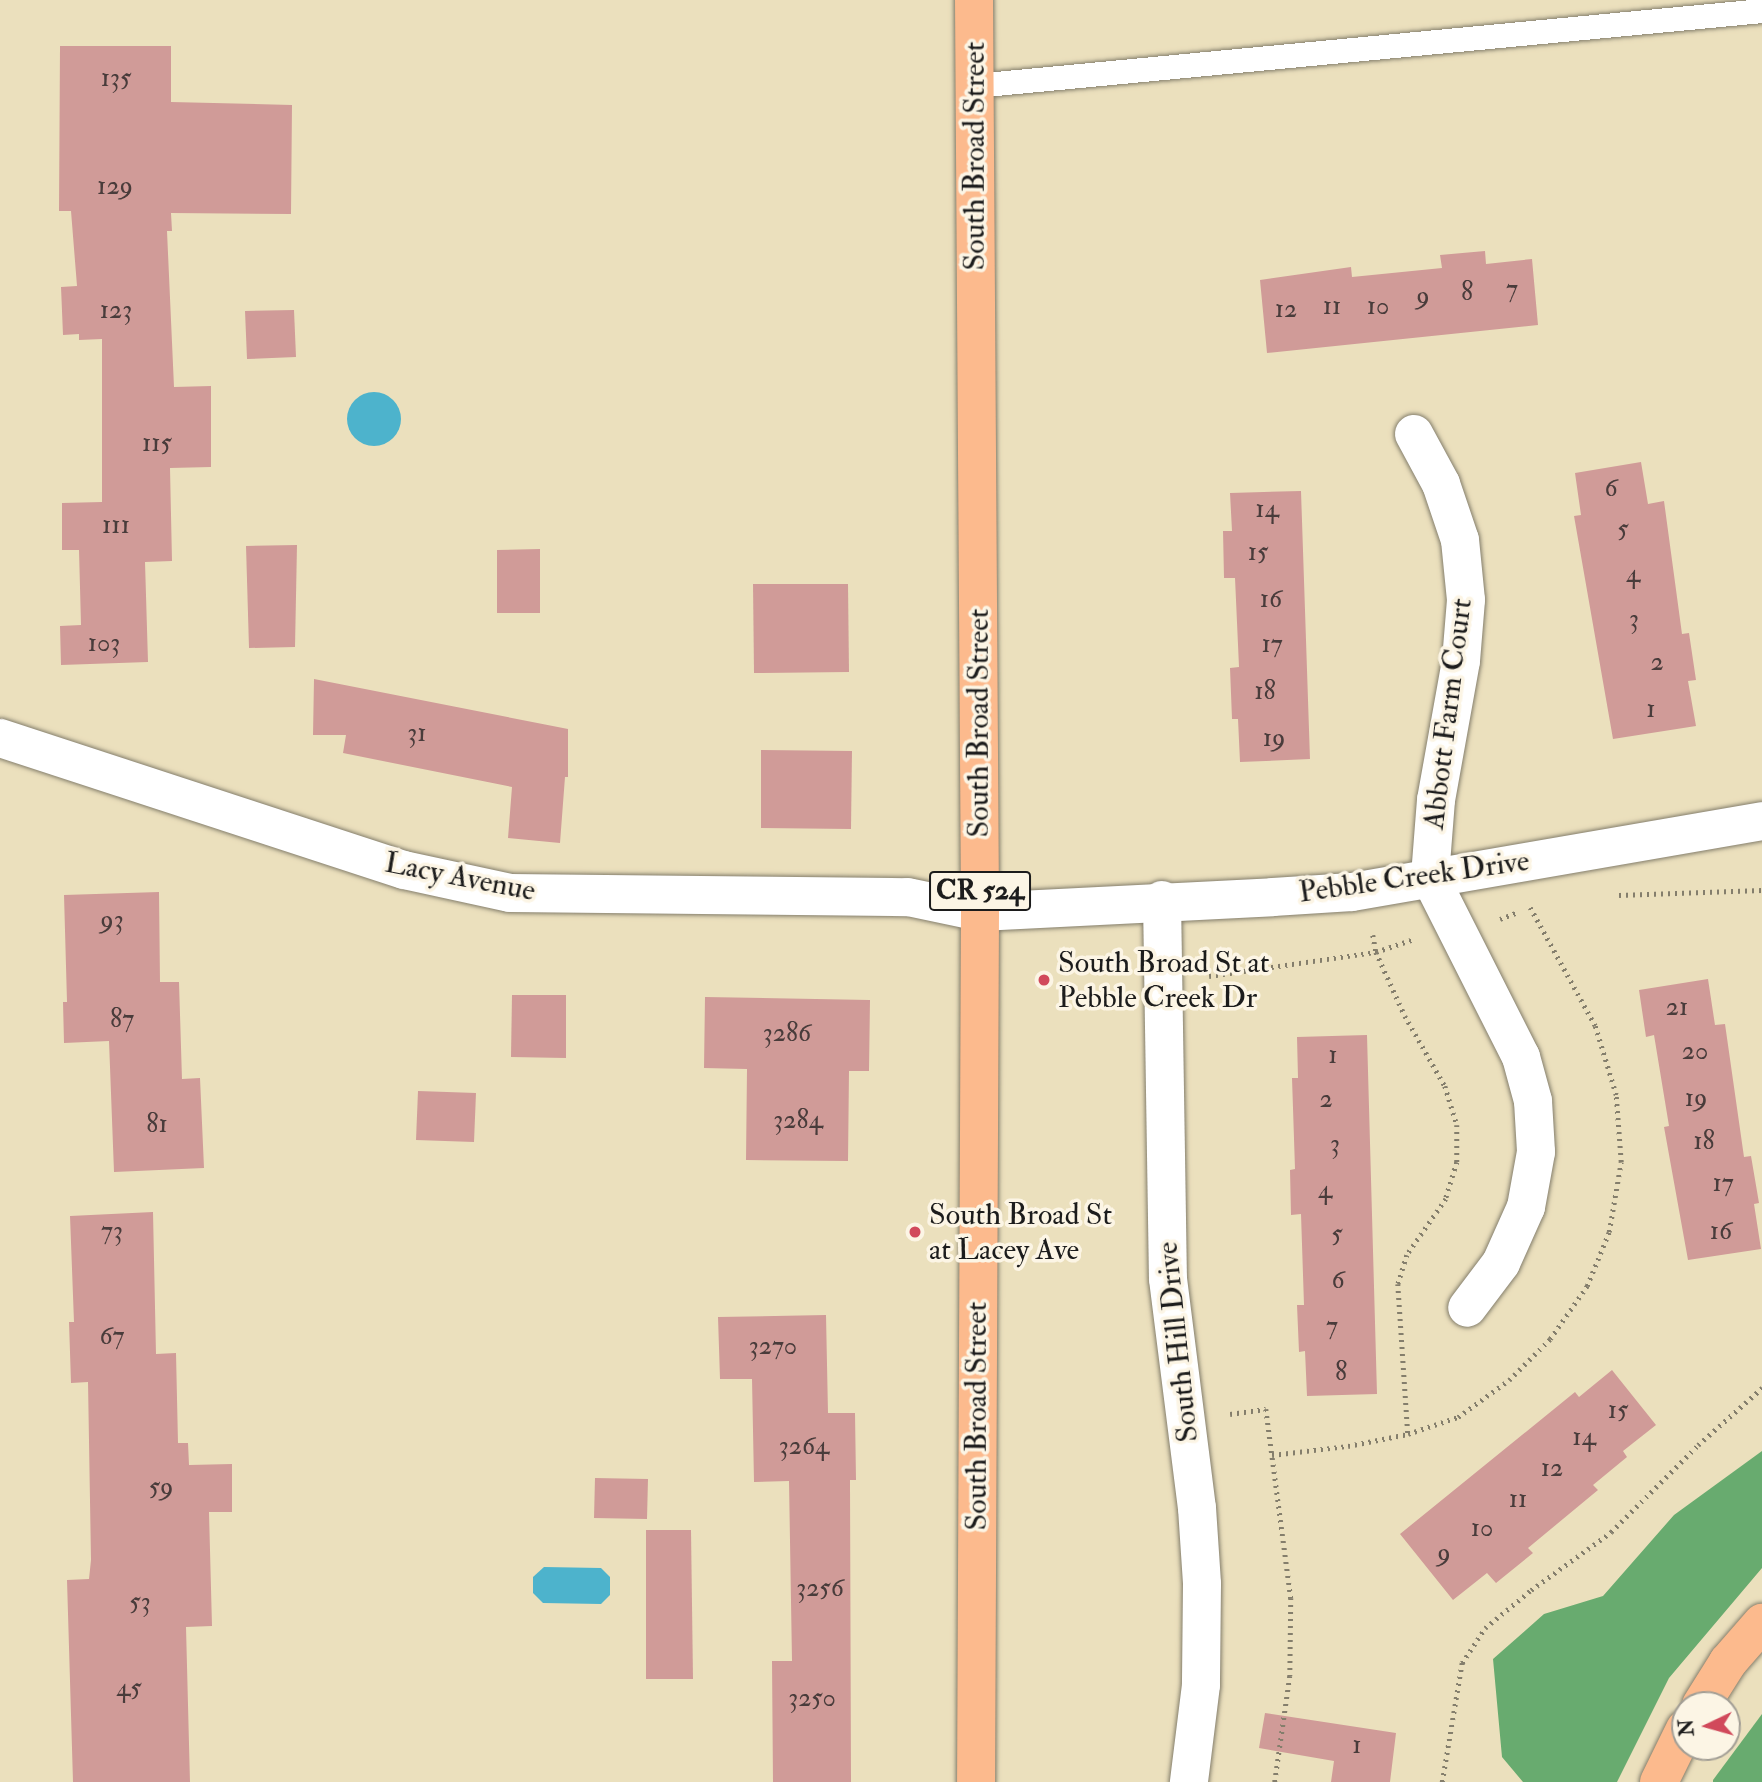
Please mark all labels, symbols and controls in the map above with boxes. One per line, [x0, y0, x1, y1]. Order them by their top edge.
street label: South Broad Street [957, 41, 993, 271]
house number: 135 [101, 63, 131, 95]
house number: 129 [97, 171, 133, 203]
house number: 7 [1506, 274, 1518, 306]
house number: 8 [1461, 277, 1473, 309]
house number: 9 [1416, 281, 1430, 313]
house number: 11 [1323, 291, 1341, 323]
house number: 10 [1367, 291, 1389, 323]
house number: 12 [1275, 294, 1297, 326]
house number: 123 [100, 295, 132, 327]
house number: 115 [142, 428, 172, 460]
house number: 6 [1604, 473, 1618, 505]
house number: 14 [1255, 494, 1279, 526]
house number: 111 [102, 510, 130, 542]
house number: 5 [1617, 514, 1629, 546]
house number: 15 [1248, 537, 1268, 569]
house number: 4 [1626, 559, 1640, 591]
house number: 16 [1260, 584, 1282, 616]
street label: Abbott Farm Court [1416, 596, 1480, 832]
house number: 3 [1629, 604, 1639, 636]
street label: South Broad Street [961, 608, 997, 838]
house number: 103 [88, 628, 120, 660]
house number: 17 [1261, 629, 1283, 661]
house number: 2 [1650, 647, 1664, 679]
house number: 18 [1254, 676, 1276, 708]
house number: 1 [1646, 694, 1656, 726]
house number: 31 [407, 718, 427, 750]
house number: 19 [1263, 723, 1285, 755]
street label: Pebble Creek Drive [1297, 843, 1531, 911]
street label: Lacy Avenue [382, 845, 538, 909]
road number: CR 524 [928, 866, 1032, 916]
house number: 93 [100, 905, 124, 937]
place label: South Broad St at Pebble Creek Dr [1058, 945, 1270, 1016]
marker: South Broad St at Pebble Creek Dr [1036, 972, 1052, 988]
house number: 21 [1666, 992, 1688, 1024]
house number: 87 [110, 1004, 134, 1036]
house number: 3286 [763, 1018, 811, 1050]
house number: 20 [1682, 1036, 1708, 1068]
house number: 1 [1328, 1040, 1338, 1072]
house number: 19 [1685, 1083, 1707, 1115]
house number: 2 [1319, 1084, 1333, 1116]
house number: 3284 [773, 1105, 823, 1137]
house number: 81 [146, 1109, 168, 1141]
house number: 18 [1693, 1126, 1715, 1158]
house number: 3 [1330, 1129, 1340, 1161]
house number: 17 [1712, 1168, 1734, 1200]
house number: 4 [1318, 1175, 1332, 1207]
place label: South Broad St at Lacey Ave [929, 1197, 1112, 1268]
house number: 73 [101, 1216, 123, 1248]
house number: 16 [1710, 1216, 1732, 1248]
house number: 5 [1331, 1219, 1343, 1251]
marker: South Broad St at Lacey Ave [907, 1224, 923, 1240]
street label: South Hill Drive [1150, 1240, 1206, 1444]
house number: 6 [1331, 1265, 1345, 1297]
street label: South Broad Street [959, 1301, 995, 1531]
house number: 7 [1326, 1311, 1338, 1343]
house number: 67 [99, 1321, 125, 1353]
house number: 3270 [749, 1331, 797, 1363]
house number: 8 [1335, 1357, 1347, 1389]
house number: 15 [1608, 1395, 1628, 1427]
house number: 14 [1572, 1422, 1596, 1454]
house number: 3264 [779, 1431, 829, 1463]
house number: 12 [1541, 1453, 1563, 1485]
house number: 59 [149, 1472, 173, 1504]
house number: 11 [1509, 1484, 1527, 1516]
house number: 10 [1471, 1513, 1493, 1545]
house number: 9 [1437, 1538, 1451, 1570]
house number: 3256 [796, 1573, 844, 1605]
house number: 53 [129, 1587, 151, 1619]
house number: 45 [116, 1673, 142, 1705]
house number: 3250 [788, 1683, 836, 1715]
north arrow [1671, 1691, 1741, 1761]
text: N [1674, 1718, 1700, 1737]
house number: 1 [1352, 1730, 1362, 1762]

